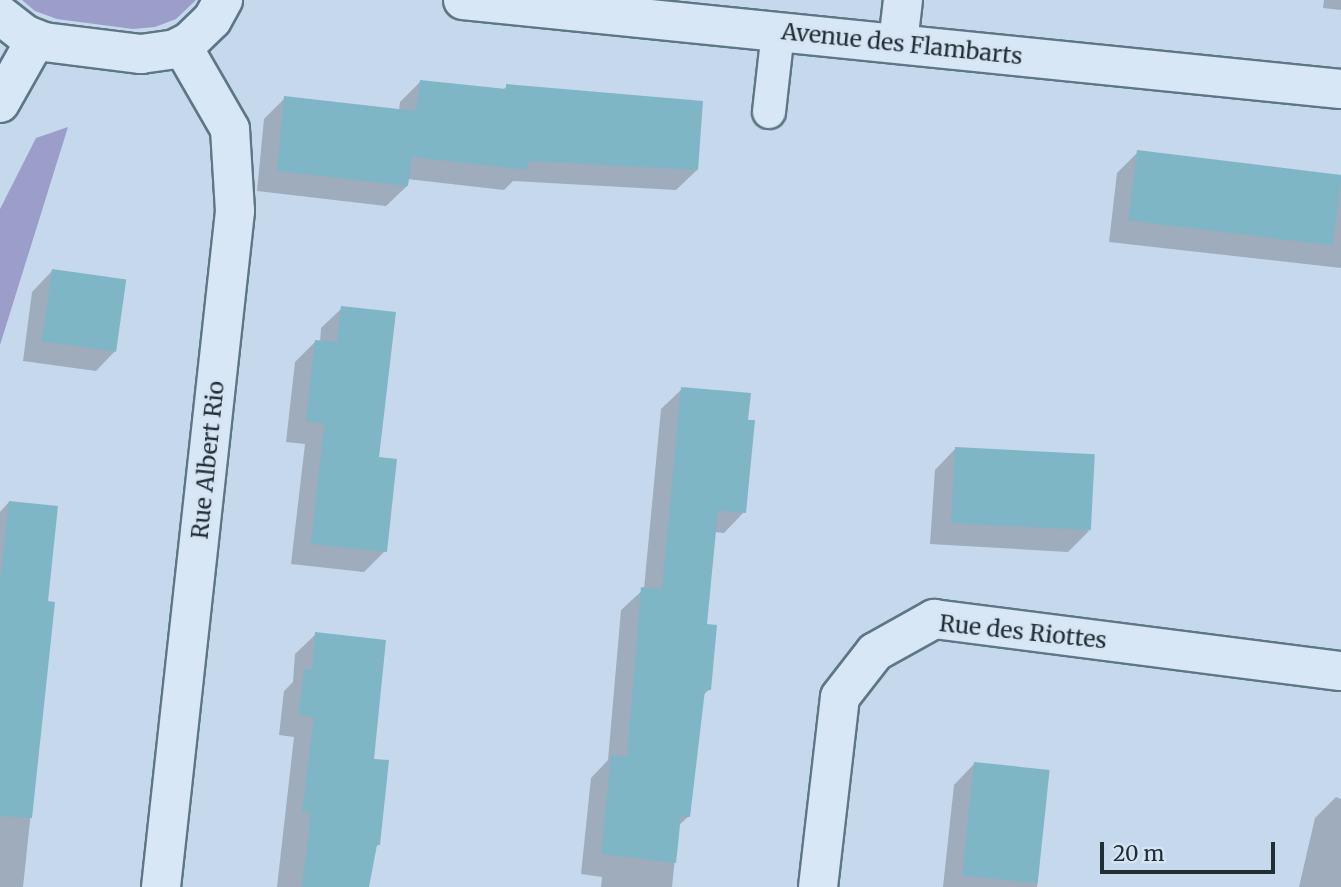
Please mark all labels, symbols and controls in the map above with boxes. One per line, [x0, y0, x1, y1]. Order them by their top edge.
street label: Avenue des Flambarts [780, 18, 1024, 70]
street label: Rue Albert Rio [186, 380, 230, 540]
street label: Rue des Riottes [938, 609, 1108, 655]
scale bar [1103, 828, 1278, 872]
text: 20 m [1113, 840, 1164, 867]

